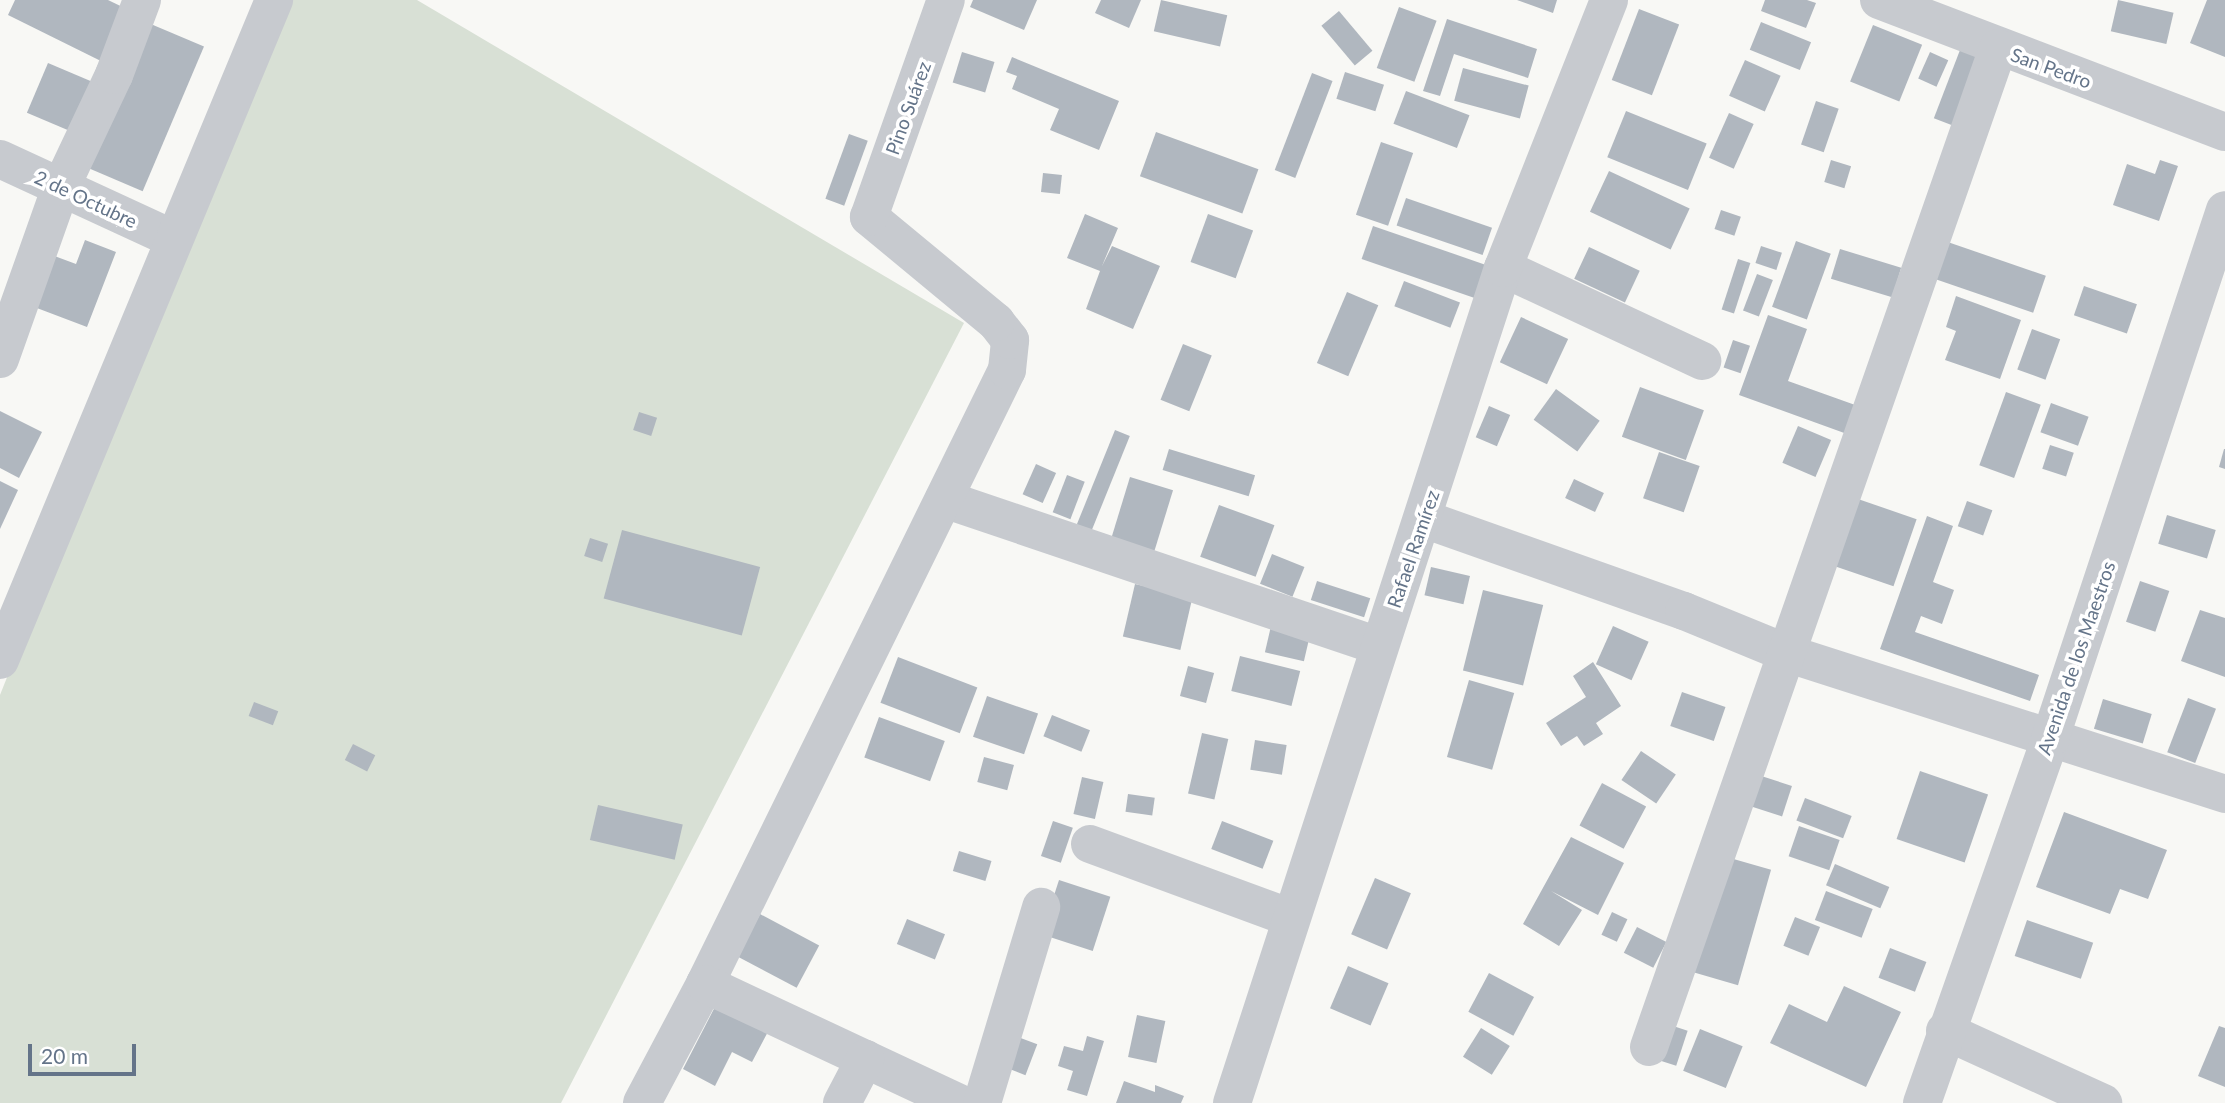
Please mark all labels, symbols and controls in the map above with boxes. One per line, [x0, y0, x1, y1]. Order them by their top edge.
street label: San Pedro [2008, 43, 2094, 93]
street label: Pino Suárez [881, 58, 935, 158]
street label: 2 de Octubre [31, 165, 141, 233]
street label: Rafael Ramírez [1382, 487, 1444, 611]
street label: Avenida de los Maestros [2032, 558, 2120, 758]
scale bar [32, 1030, 140, 1074]
text: 20 m [41, 1043, 88, 1068]

